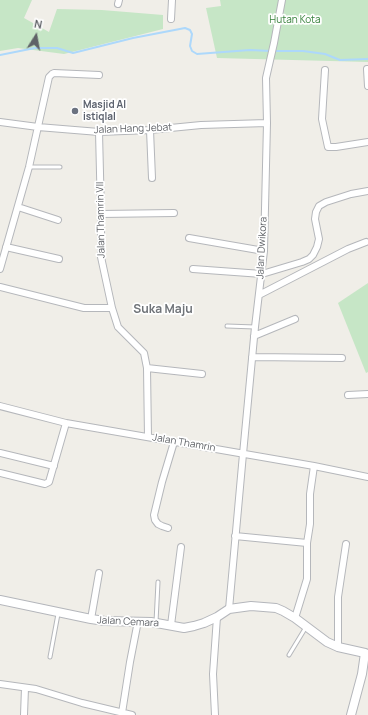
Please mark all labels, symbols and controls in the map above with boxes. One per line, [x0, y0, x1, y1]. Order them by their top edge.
park label: Hutan Kota [269, 14, 321, 26]
north arrow [16, 16, 56, 56]
text: N [33, 16, 44, 32]
place label: Masjid Al istiqlal [83, 99, 126, 122]
marker: Masjid Al istiqlal [70, 106, 80, 116]
street label: Jalan Hang Jebat [94, 122, 172, 136]
street label: Jalan Thamrin VII [94, 182, 108, 258]
street label: Jalan Dwikora [254, 216, 270, 280]
district label: Suka Maju [133, 303, 193, 317]
street label: Jalan Thamrin [152, 432, 216, 454]
street label: Jalan Cemara [97, 614, 159, 630]

